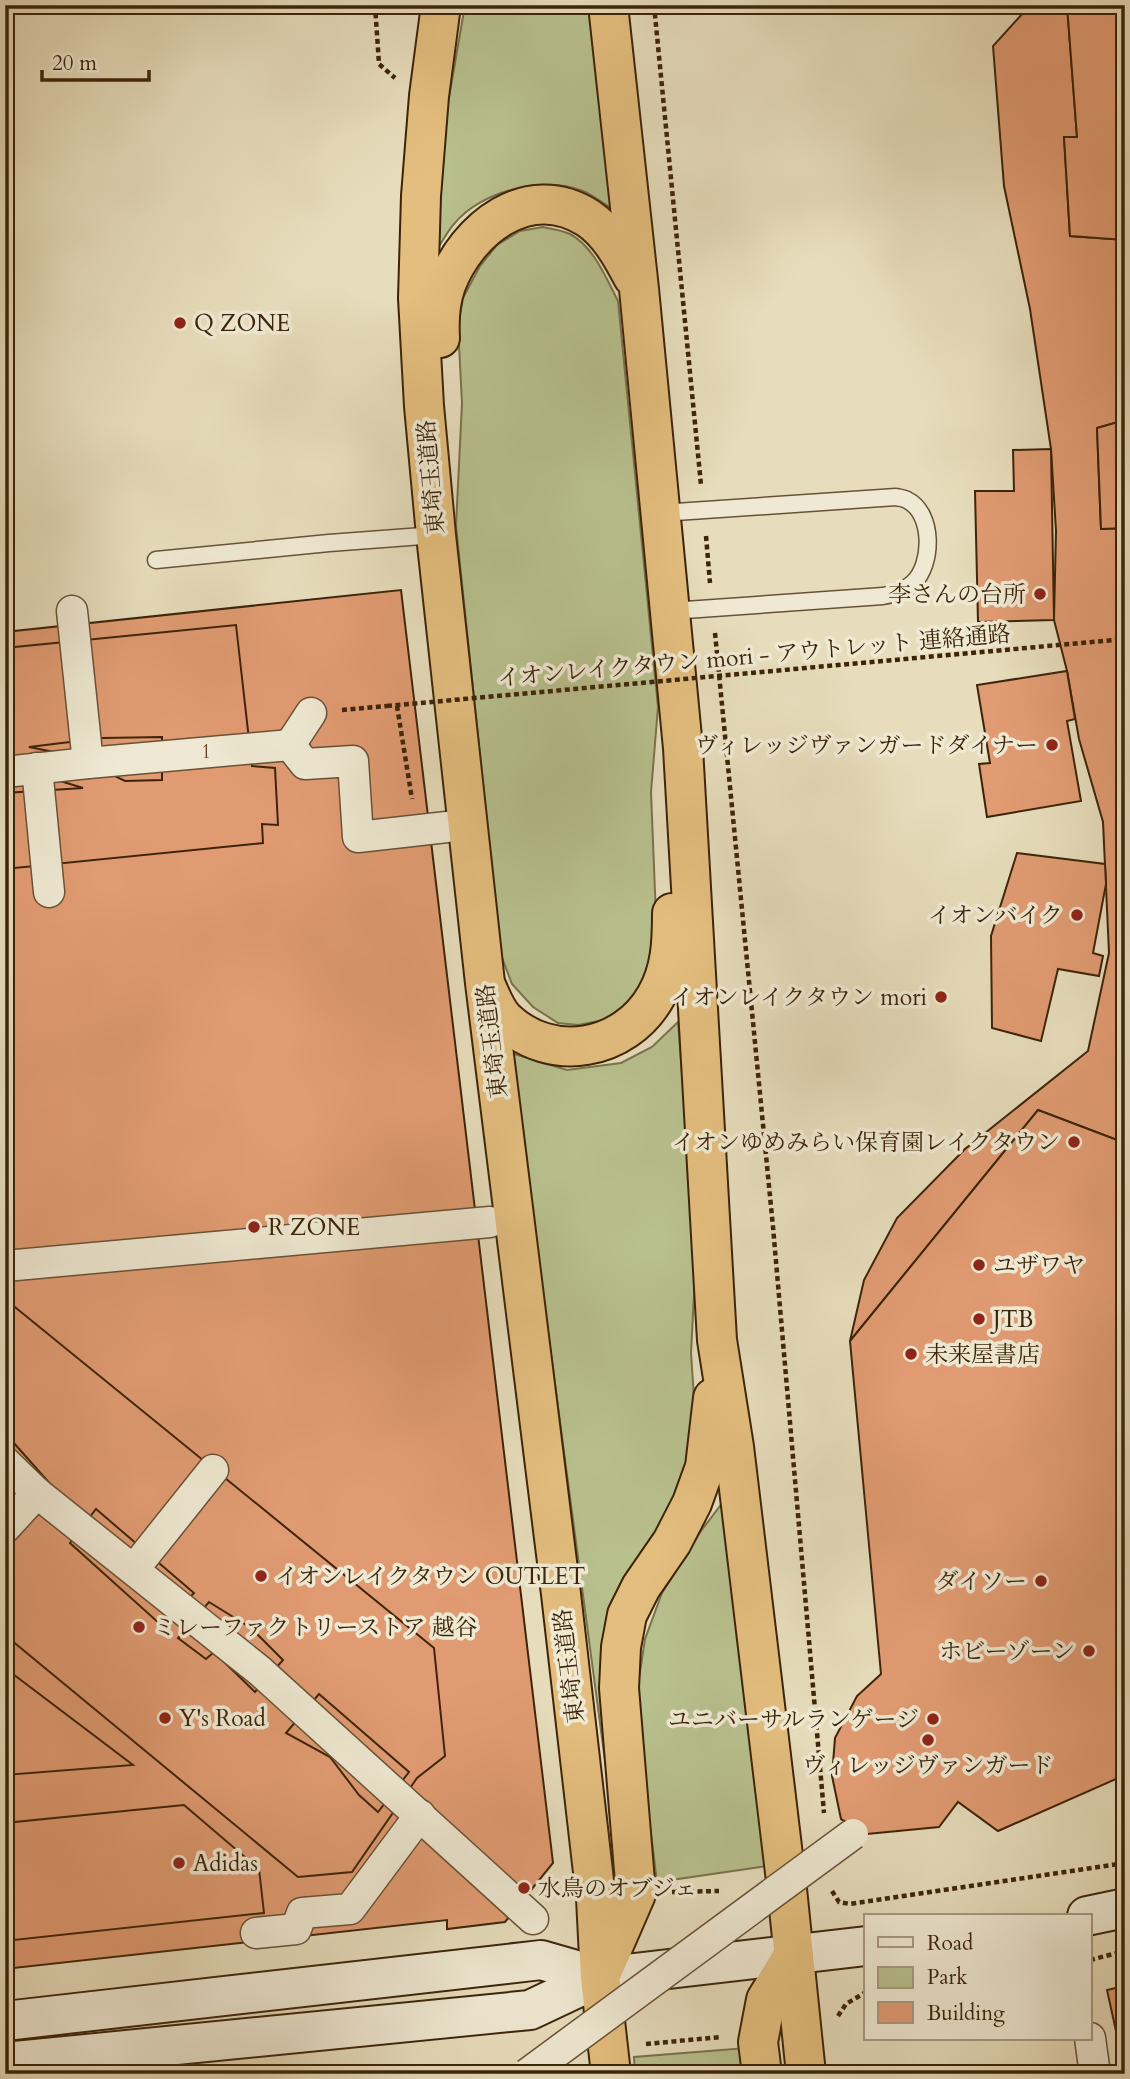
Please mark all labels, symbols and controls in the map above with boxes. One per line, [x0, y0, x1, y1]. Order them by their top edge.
scale bar [42, 38, 149, 82]
text: 20 m [52, 49, 97, 78]
place label: Q ZONE [194, 308, 290, 339]
marker: Q ZONE [172, 315, 188, 331]
street label: 東埼玉道路 [411, 418, 451, 536]
place label: 李さんの台所 [888, 579, 1026, 610]
marker: 李さんの台所 [1032, 586, 1048, 602]
street label: イオンレイクタウン mori - アウトレット 連絡通路 [496, 618, 1012, 694]
place label: ヴィレッジヴァンガードダイナー [695, 730, 1038, 761]
marker: ヴィレッジヴァンガードダイナー [1044, 737, 1060, 753]
house number: 1 [201, 739, 211, 765]
place label: イオンバイク [928, 900, 1063, 931]
marker: イオンバイク [1069, 907, 1085, 923]
street label: 東埼玉道路 [470, 982, 514, 1100]
place label: イオンレイクタウン mori [670, 982, 927, 1013]
marker: イオンレイクタウン mori [933, 989, 949, 1005]
place label: イオンゆめみらい保育園レイクタウン [672, 1127, 1060, 1158]
marker: イオンゆめみらい保育園レイクタウン [1066, 1134, 1082, 1150]
place label: R ZONE [268, 1212, 360, 1243]
marker: R ZONE [246, 1219, 262, 1235]
place label: ユザワヤ [993, 1250, 1085, 1281]
marker: ユザワヤ [971, 1257, 987, 1273]
place label: JTB [990, 1304, 1033, 1335]
marker: JTB [971, 1311, 987, 1327]
place label: 未来屋書店 [925, 1339, 1040, 1370]
marker: 未来屋書店 [903, 1346, 919, 1362]
place label: イオンレイクタウン OUTLET [275, 1561, 585, 1592]
place label: ダイソー [935, 1566, 1027, 1597]
marker: イオンレイクタウン OUTLET [253, 1568, 269, 1584]
marker: ダイソー [1033, 1573, 1049, 1589]
street label: 東埼玉道路 [547, 1607, 591, 1725]
place label: ミレーファクトリーストア 越谷 [153, 1612, 478, 1643]
marker: ミレーファクトリーストア 越谷 [131, 1619, 147, 1635]
place label: ホビーゾーン [939, 1636, 1075, 1667]
marker: ホビーゾーン [1081, 1643, 1097, 1659]
place label: Y's Road [179, 1703, 267, 1734]
place label: ユニバーサルランゲージ [668, 1704, 919, 1735]
marker: Y's Road [157, 1710, 173, 1726]
marker: ユニバーサルランゲージ [925, 1711, 941, 1727]
marker: ヴィレッジヴァンガード [920, 1732, 936, 1748]
place label: ヴィレッジヴァンガード [802, 1750, 1054, 1781]
place label: Adidas [193, 1848, 258, 1879]
marker: Adidas [171, 1855, 187, 1871]
place label: 水鳥のオブジェ [538, 1873, 697, 1904]
marker: 水鳥のオブジェ [516, 1880, 532, 1896]
legend [864, 1914, 1092, 2040]
text: Road [927, 1929, 973, 1958]
text: Park [927, 1963, 968, 1992]
text: Building [927, 1999, 1005, 2028]

